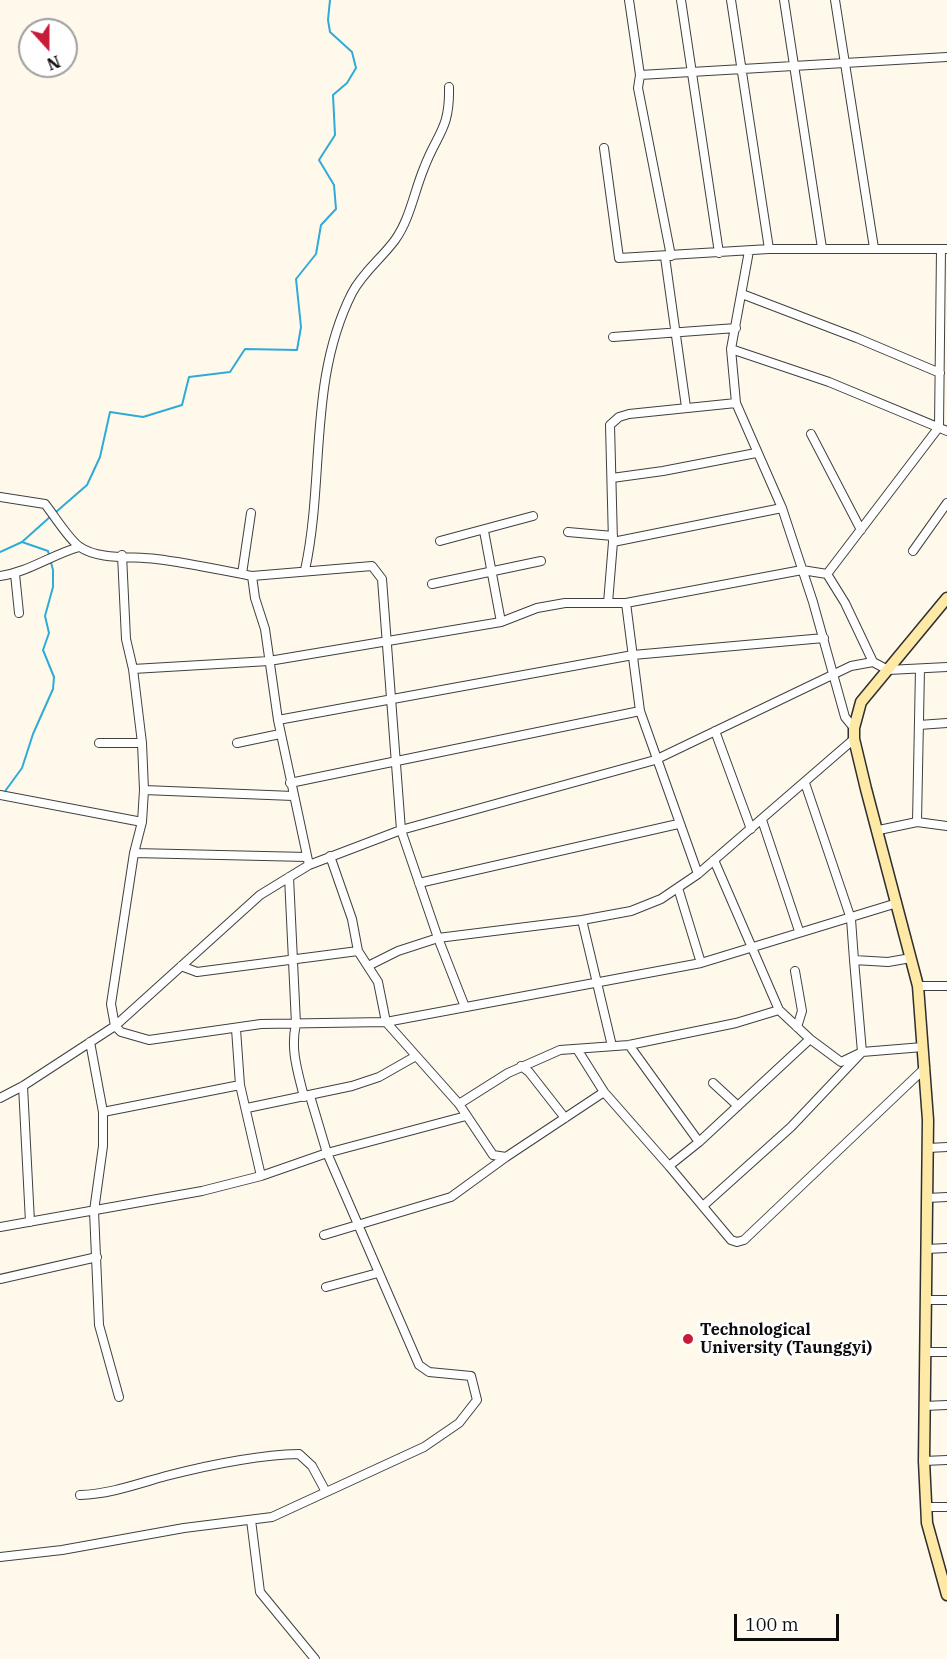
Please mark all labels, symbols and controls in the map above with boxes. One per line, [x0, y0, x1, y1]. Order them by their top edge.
north arrow [18, 18, 78, 78]
text: N [44, 51, 63, 75]
place label: Technological University (Taunggyi) [700, 1320, 872, 1358]
marker: Technological University (Taunggyi) [681, 1332, 695, 1346]
scale bar [737, 1602, 842, 1640]
text: 100 m [745, 1613, 799, 1636]

